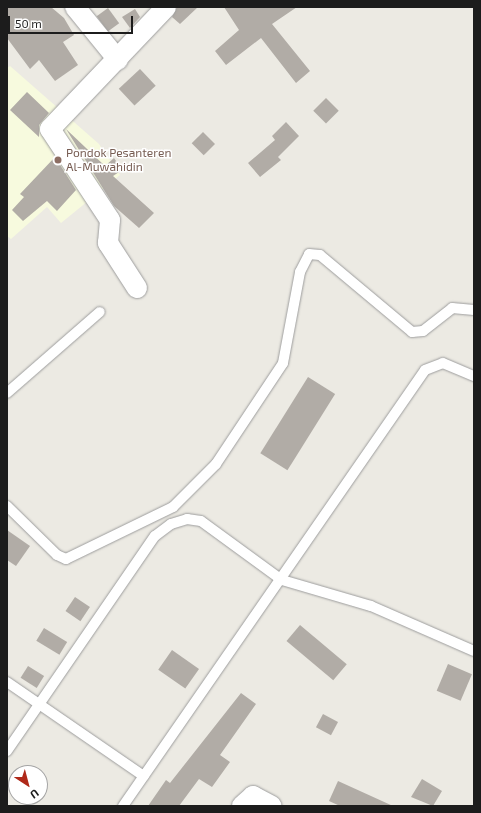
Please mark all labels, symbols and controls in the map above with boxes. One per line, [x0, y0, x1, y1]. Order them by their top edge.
scale bar [10, 8, 135, 34]
text: 50 m [15, 16, 42, 30]
place label: Pondok Pesanteren Al-Muwahidin [66, 146, 171, 174]
marker: Pondok Pesanteren Al-Muwahidin [53, 155, 63, 165]
north arrow [8, 765, 48, 805]
text: U [28, 787, 42, 802]

